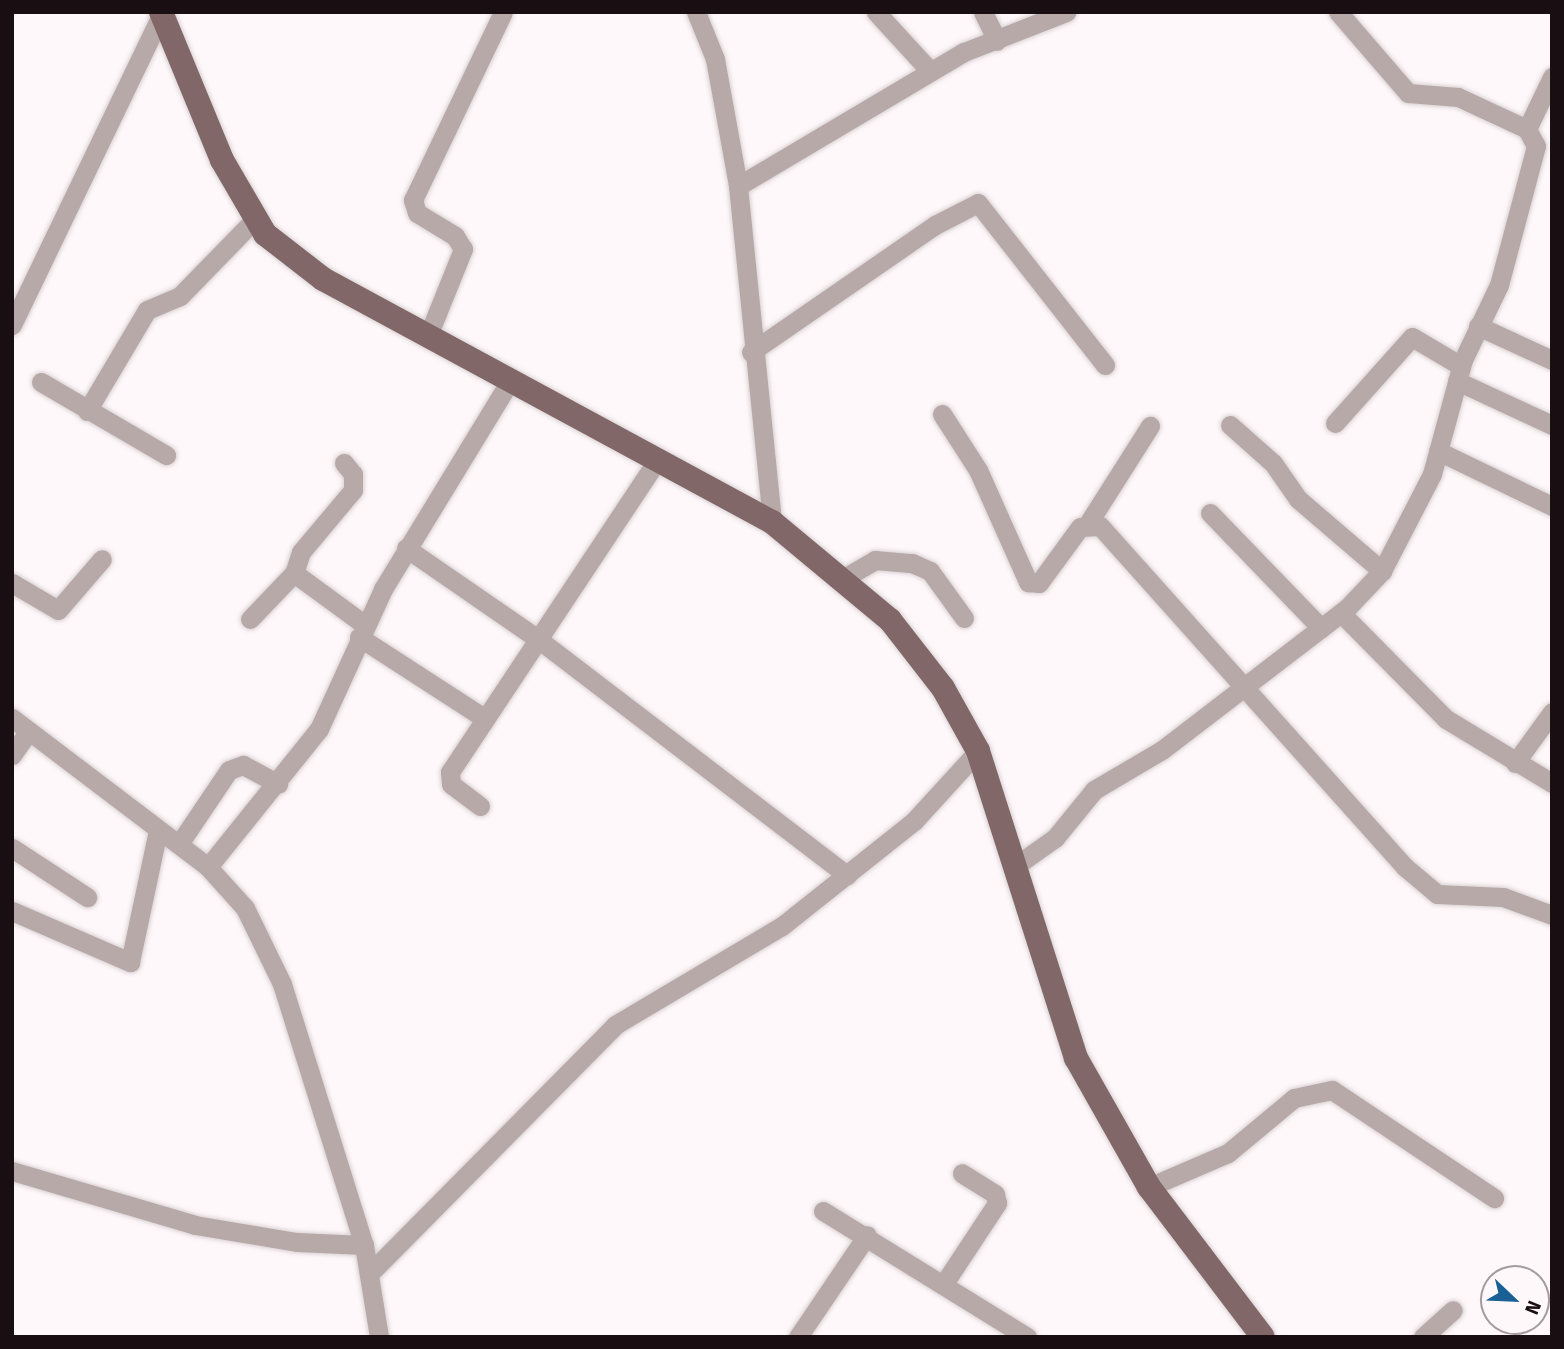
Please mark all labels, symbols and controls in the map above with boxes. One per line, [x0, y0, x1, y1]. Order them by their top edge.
north arrow [1480, 1265, 1550, 1335]
text: N [1520, 1297, 1546, 1318]

